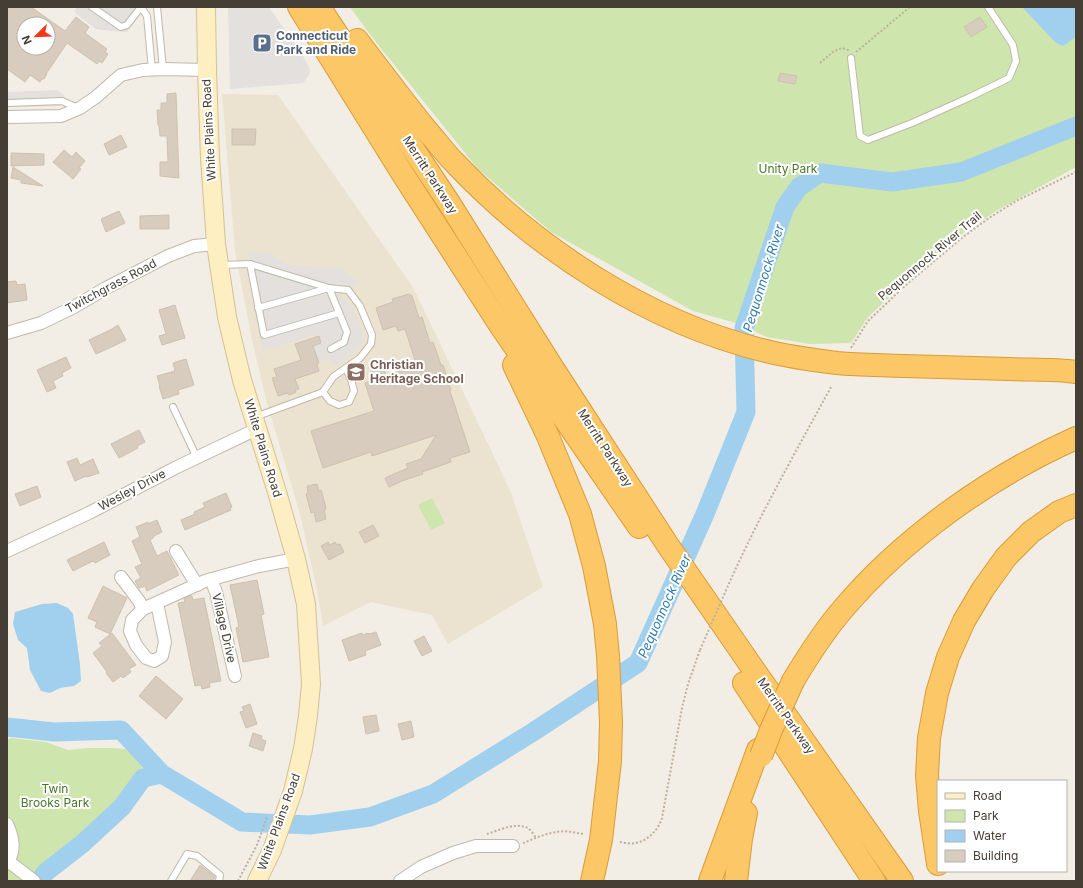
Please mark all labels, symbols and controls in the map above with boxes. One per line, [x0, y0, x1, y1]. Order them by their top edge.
north arrow [16, 16, 56, 56]
place label: Connecticut Park and Ride [276, 28, 356, 57]
parking icon: Connecticut Park and Ride [251, 32, 273, 54]
text: N [19, 33, 35, 47]
street label: White Plains Road [198, 79, 219, 181]
street label: Merritt Parkway [400, 133, 461, 217]
park label: Unity Park [759, 161, 818, 176]
street label: Pequonnock River Trail [875, 208, 985, 303]
water label: Pequonnock River [739, 221, 787, 334]
street label: Twitchgrass Road [63, 255, 159, 316]
place label: Christian Heritage School [370, 357, 464, 386]
school or university icon: Christian Heritage School [345, 361, 367, 383]
street label: White Plains Road [241, 397, 286, 499]
street label: Merritt Parkway [575, 406, 636, 490]
street label: Wesley Drive [96, 466, 168, 514]
water label: Pequonnock River [634, 551, 694, 660]
street label: Village Drive [209, 591, 240, 664]
street label: Merritt Parkway [754, 675, 818, 757]
street label: White Plains Road [254, 771, 303, 872]
legend [937, 780, 1067, 872]
park label: Twin Brooks Park [21, 781, 90, 810]
text: Road [973, 788, 1002, 803]
text: Park [973, 808, 999, 823]
text: Water [973, 828, 1007, 843]
text: Building [973, 848, 1018, 863]

